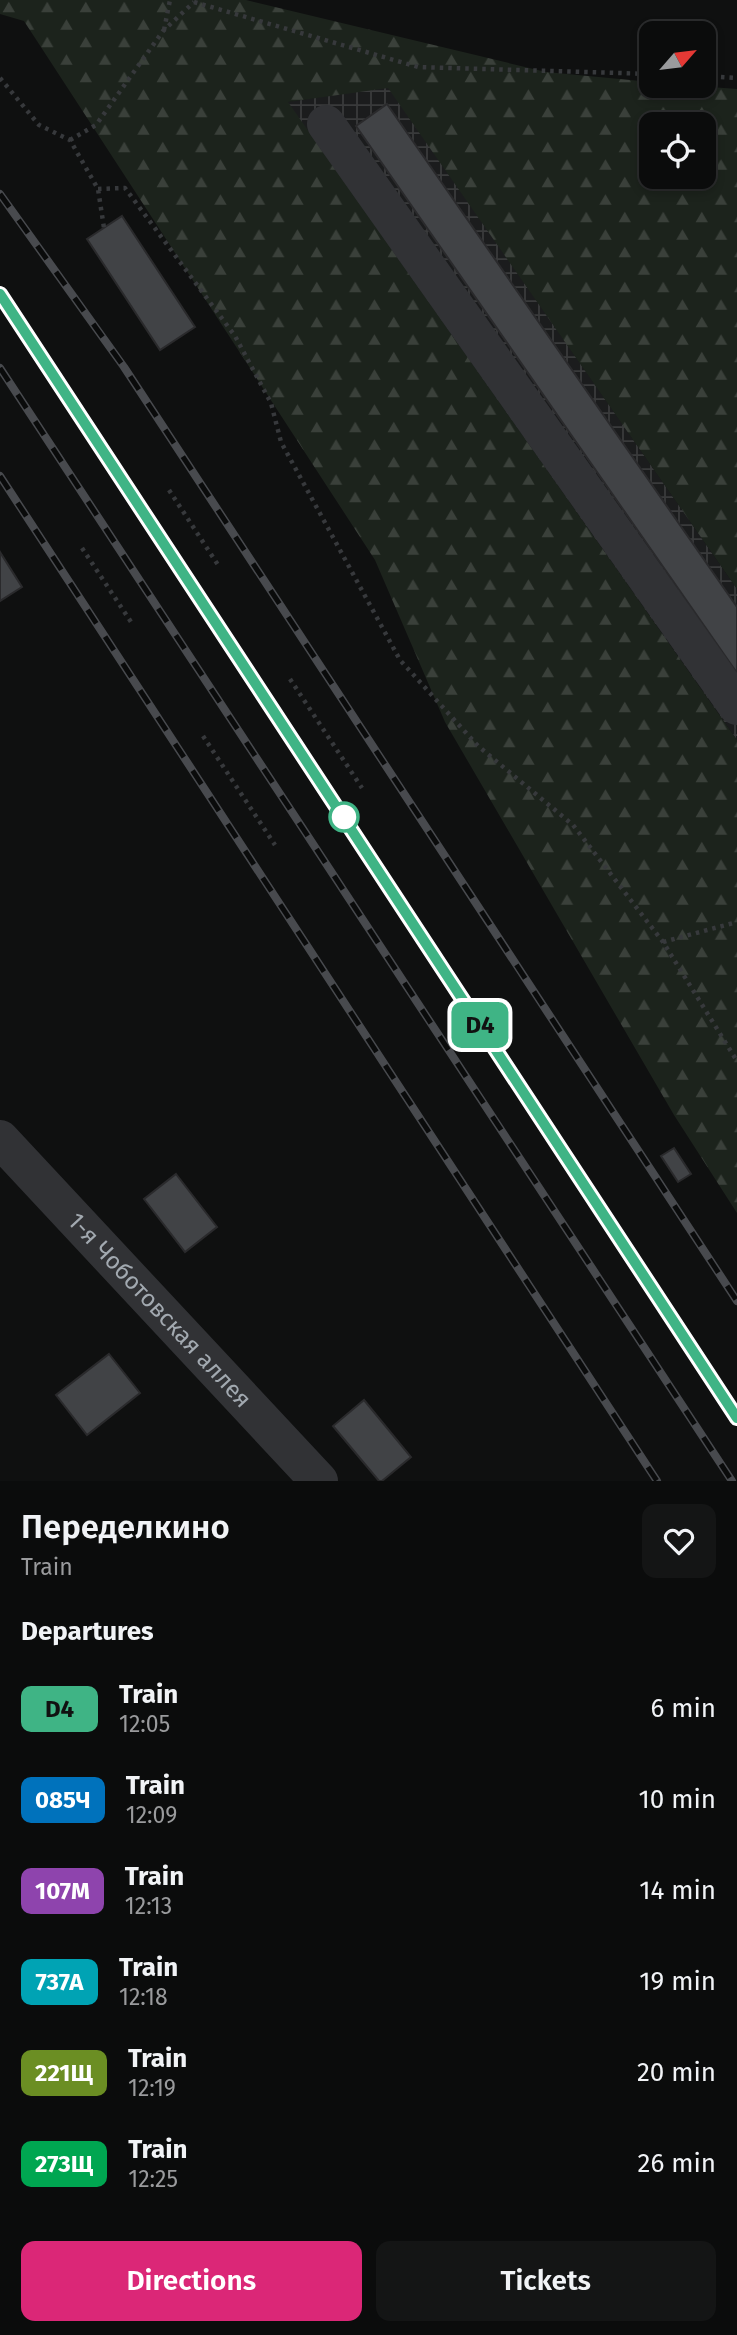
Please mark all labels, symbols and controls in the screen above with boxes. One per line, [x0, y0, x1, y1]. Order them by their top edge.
north arrow [639, 21, 716, 98]
map controls [639, 21, 716, 189]
button: locate [639, 112, 716, 189]
unlabelled marker [329, 802, 359, 832]
line badge: D4 [448, 1002, 512, 1048]
text: D4 [465, 1011, 495, 1039]
street label: 1-я Чоботовская аллея [62, 1207, 257, 1413]
button: heart [642, 1504, 716, 1578]
text: Переделкино [21, 1507, 230, 1547]
text: Train [21, 1553, 73, 1581]
text: Departures [21, 1616, 154, 1647]
text: Train [119, 1679, 178, 1710]
text: 6 min [650, 1693, 716, 1724]
text: D4 [45, 1695, 74, 1723]
text: 12:05 [119, 1710, 170, 1738]
text: Train [126, 1770, 185, 1801]
text: 10 min [638, 1784, 716, 1815]
text: 085Ч [35, 1786, 91, 1814]
text: 12:09 [126, 1801, 177, 1829]
text: Train [125, 1861, 184, 1892]
text: 14 min [639, 1875, 716, 1906]
text: 107М [35, 1877, 90, 1905]
text: 12:13 [125, 1892, 172, 1920]
text: Train [119, 1952, 178, 1983]
text: 19 min [639, 1966, 716, 1997]
text: 737А [35, 1968, 84, 1996]
text: 12:18 [119, 1983, 168, 2011]
text: Train [128, 2043, 187, 2074]
text: 20 min [637, 2057, 716, 2088]
text: 221Щ [35, 2059, 93, 2087]
text: 12:19 [128, 2074, 176, 2102]
text: Train [128, 2134, 188, 2165]
text: 26 min [638, 2148, 716, 2179]
text: 273Щ [35, 2150, 93, 2178]
text: 12:25 [128, 2165, 178, 2193]
button: Directions [21, 2241, 362, 2321]
button: Tickets [376, 2241, 716, 2321]

